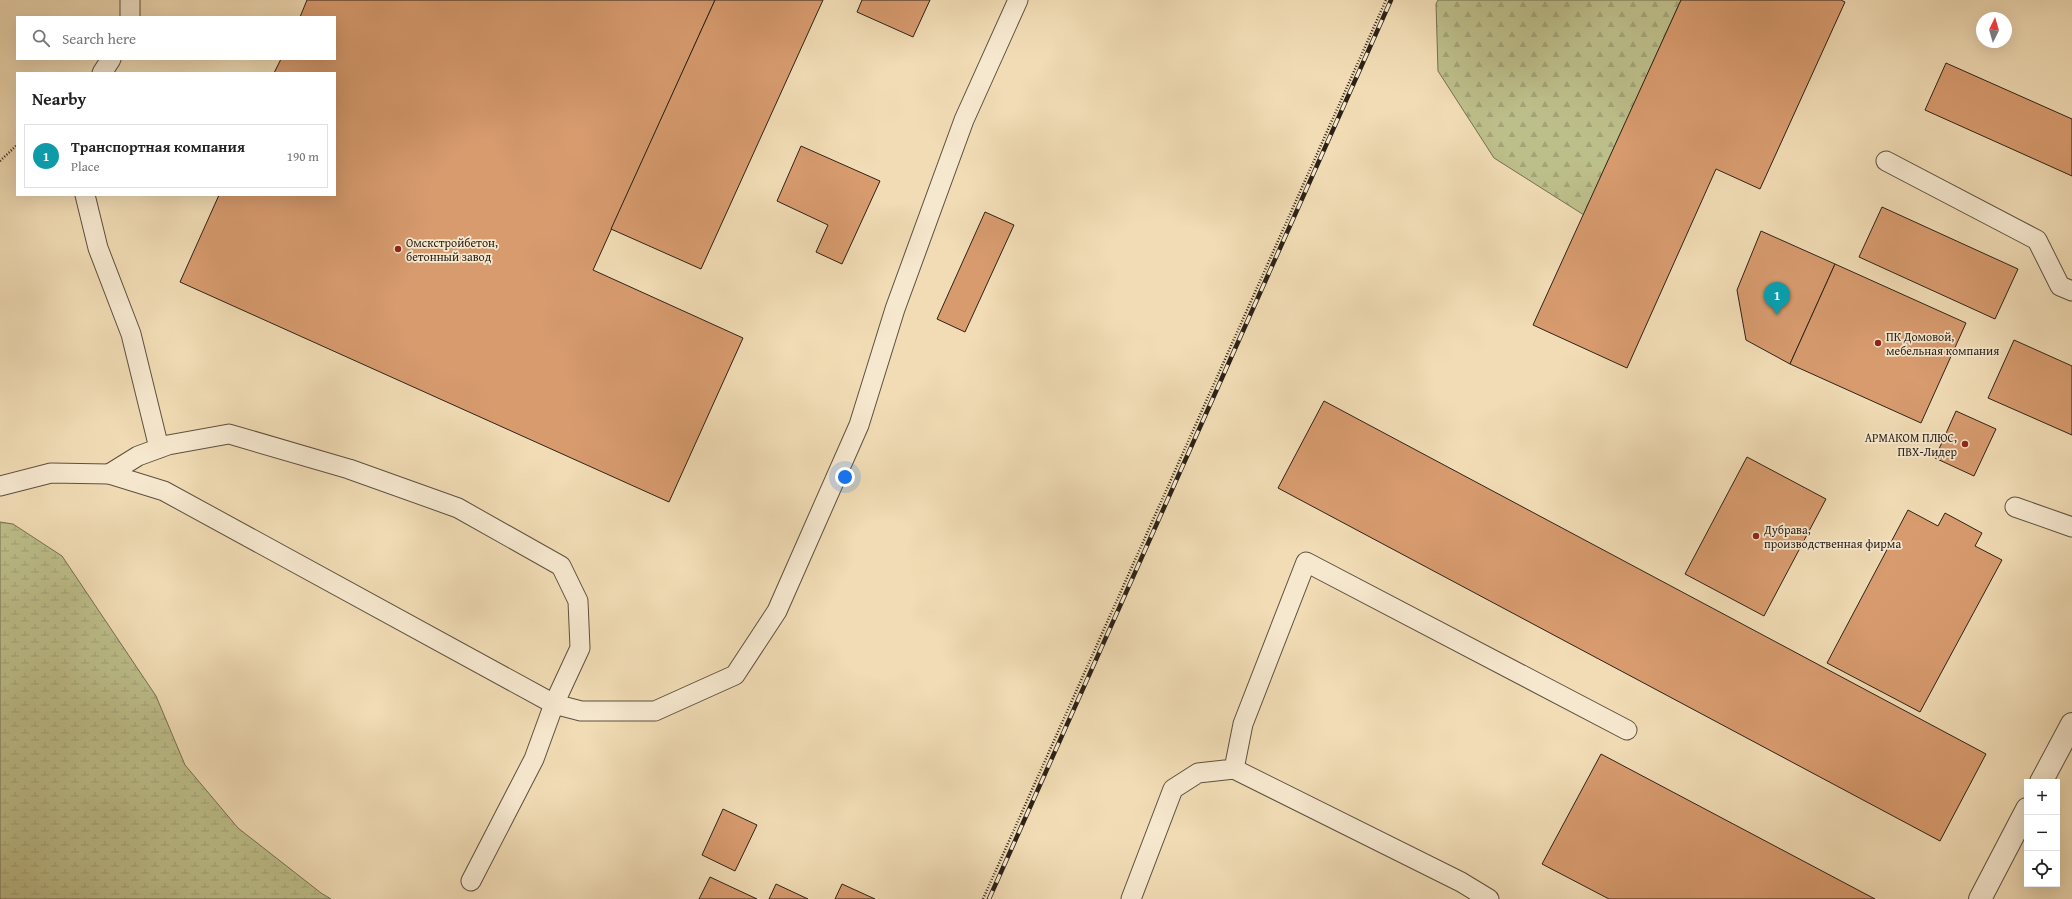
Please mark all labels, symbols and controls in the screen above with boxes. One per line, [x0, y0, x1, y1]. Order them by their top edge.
north arrow [1976, 12, 2012, 48]
search box [16, 16, 336, 60]
icon: search [30, 27, 52, 49]
text: Search here [62, 28, 136, 49]
text: Nearby [32, 86, 86, 111]
text: Транспортная компания [71, 136, 245, 157]
text: 1 [43, 147, 49, 166]
text: 190 m [287, 147, 319, 166]
text: Place [71, 157, 100, 176]
place label: Омскстройбетон, бетонный завод [406, 234, 498, 265]
marker: Омскстройбетон, бетонный завод [393, 244, 403, 254]
pin: 1 [1764, 282, 1790, 315]
place label: ПК Домовой, мебельная компания [1886, 328, 1999, 359]
marker: ПК Домовой, мебельная компания [1873, 338, 1883, 348]
place label: АРМАКОМ ПЛЮС, ПВХ-Лидер [1865, 429, 1958, 460]
marker: АРМАКОМ ПЛЮС, ПВХ-Лидер [1960, 439, 1970, 449]
your location [835, 467, 855, 487]
place label: Дубрава, производственная фирма [1763, 521, 1901, 552]
marker: Дубрава, производственная фирма [1751, 531, 1761, 541]
map controls [2024, 779, 2060, 887]
button: + [2024, 779, 2060, 815]
button: − [2024, 815, 2060, 851]
button: locate [2024, 851, 2060, 887]

